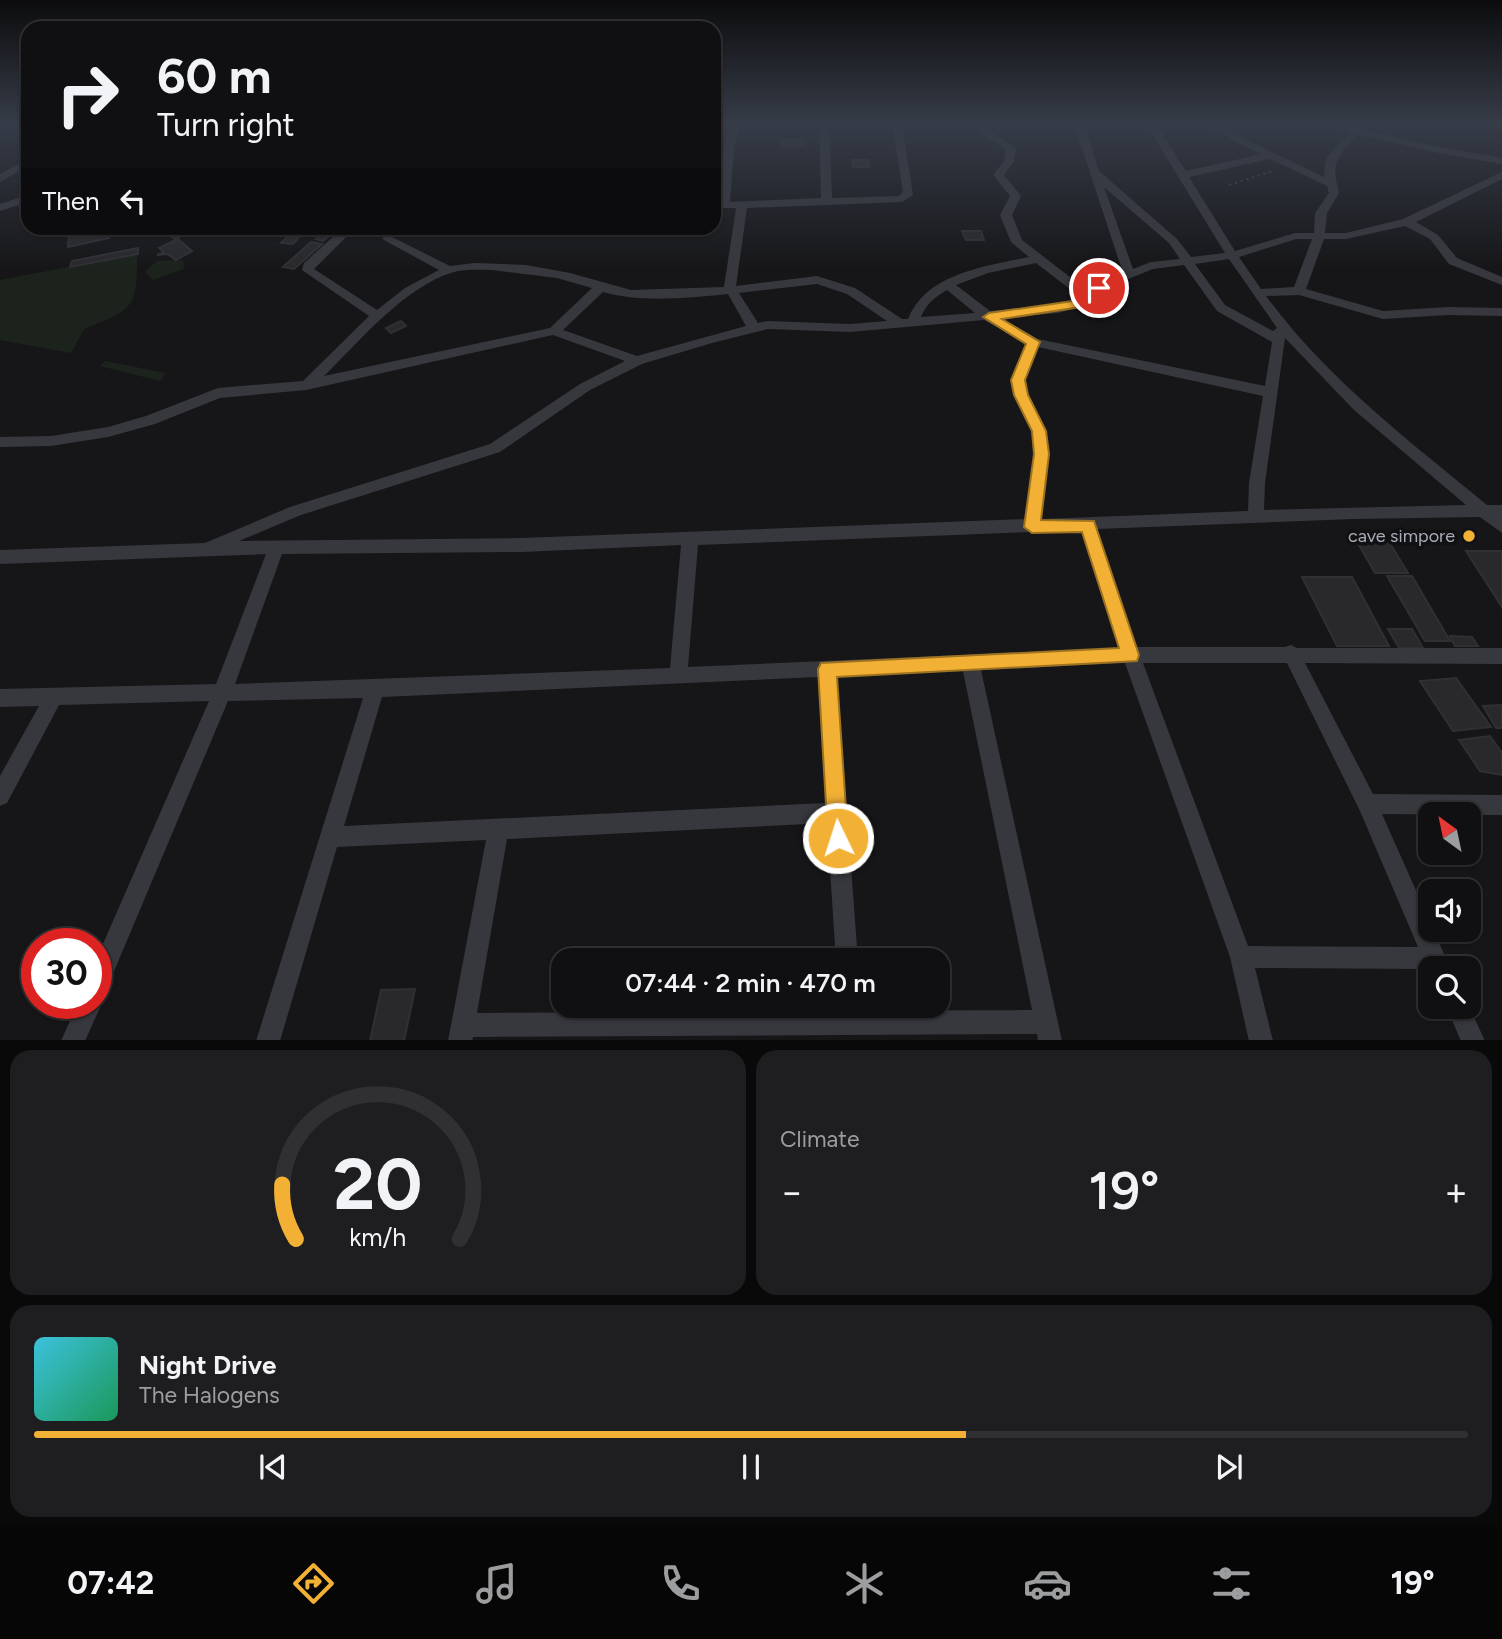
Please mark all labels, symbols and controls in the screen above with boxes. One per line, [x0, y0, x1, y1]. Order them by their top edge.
text: 60 m [157, 46, 272, 105]
icon: right [42, 49, 133, 140]
text: Turn right [157, 106, 295, 144]
icon: left [114, 182, 152, 220]
text: Then [42, 185, 100, 217]
pin [1069, 258, 1129, 318]
icon: arrive [1080, 269, 1118, 307]
place label: cave simpore [1348, 525, 1455, 547]
marker: cave simpore [1461, 528, 1477, 544]
position arrow [801, 801, 875, 875]
north arrow [1418, 802, 1480, 864]
map controls [1418, 802, 1481, 1019]
button: sound [1418, 879, 1481, 942]
speed limit sign: 30 [21, 928, 112, 1019]
button: search [1418, 956, 1481, 1019]
text: 07:44 · 2 min · 470 m [625, 967, 876, 999]
text: Climate [780, 1125, 859, 1153]
text: 20 [333, 1140, 423, 1227]
text: 19° [1088, 1160, 1160, 1222]
text: − [780, 1169, 804, 1215]
text: + [1444, 1169, 1468, 1215]
text: km/h [349, 1221, 407, 1251]
text: Night Drive [139, 1349, 276, 1381]
text: The Halogens [139, 1381, 280, 1409]
icon: previous [254, 1448, 292, 1486]
icon: pause [732, 1448, 770, 1486]
icon: next [1210, 1448, 1248, 1486]
icon: directions [289, 1559, 338, 1608]
icon: music [472, 1559, 521, 1608]
icon: phone [656, 1559, 705, 1608]
icon: climate [840, 1559, 889, 1608]
icon: car [1023, 1559, 1072, 1608]
icon: filters [1207, 1559, 1256, 1608]
text: 07:42 [67, 1564, 154, 1602]
text: 19° [1391, 1564, 1435, 1602]

